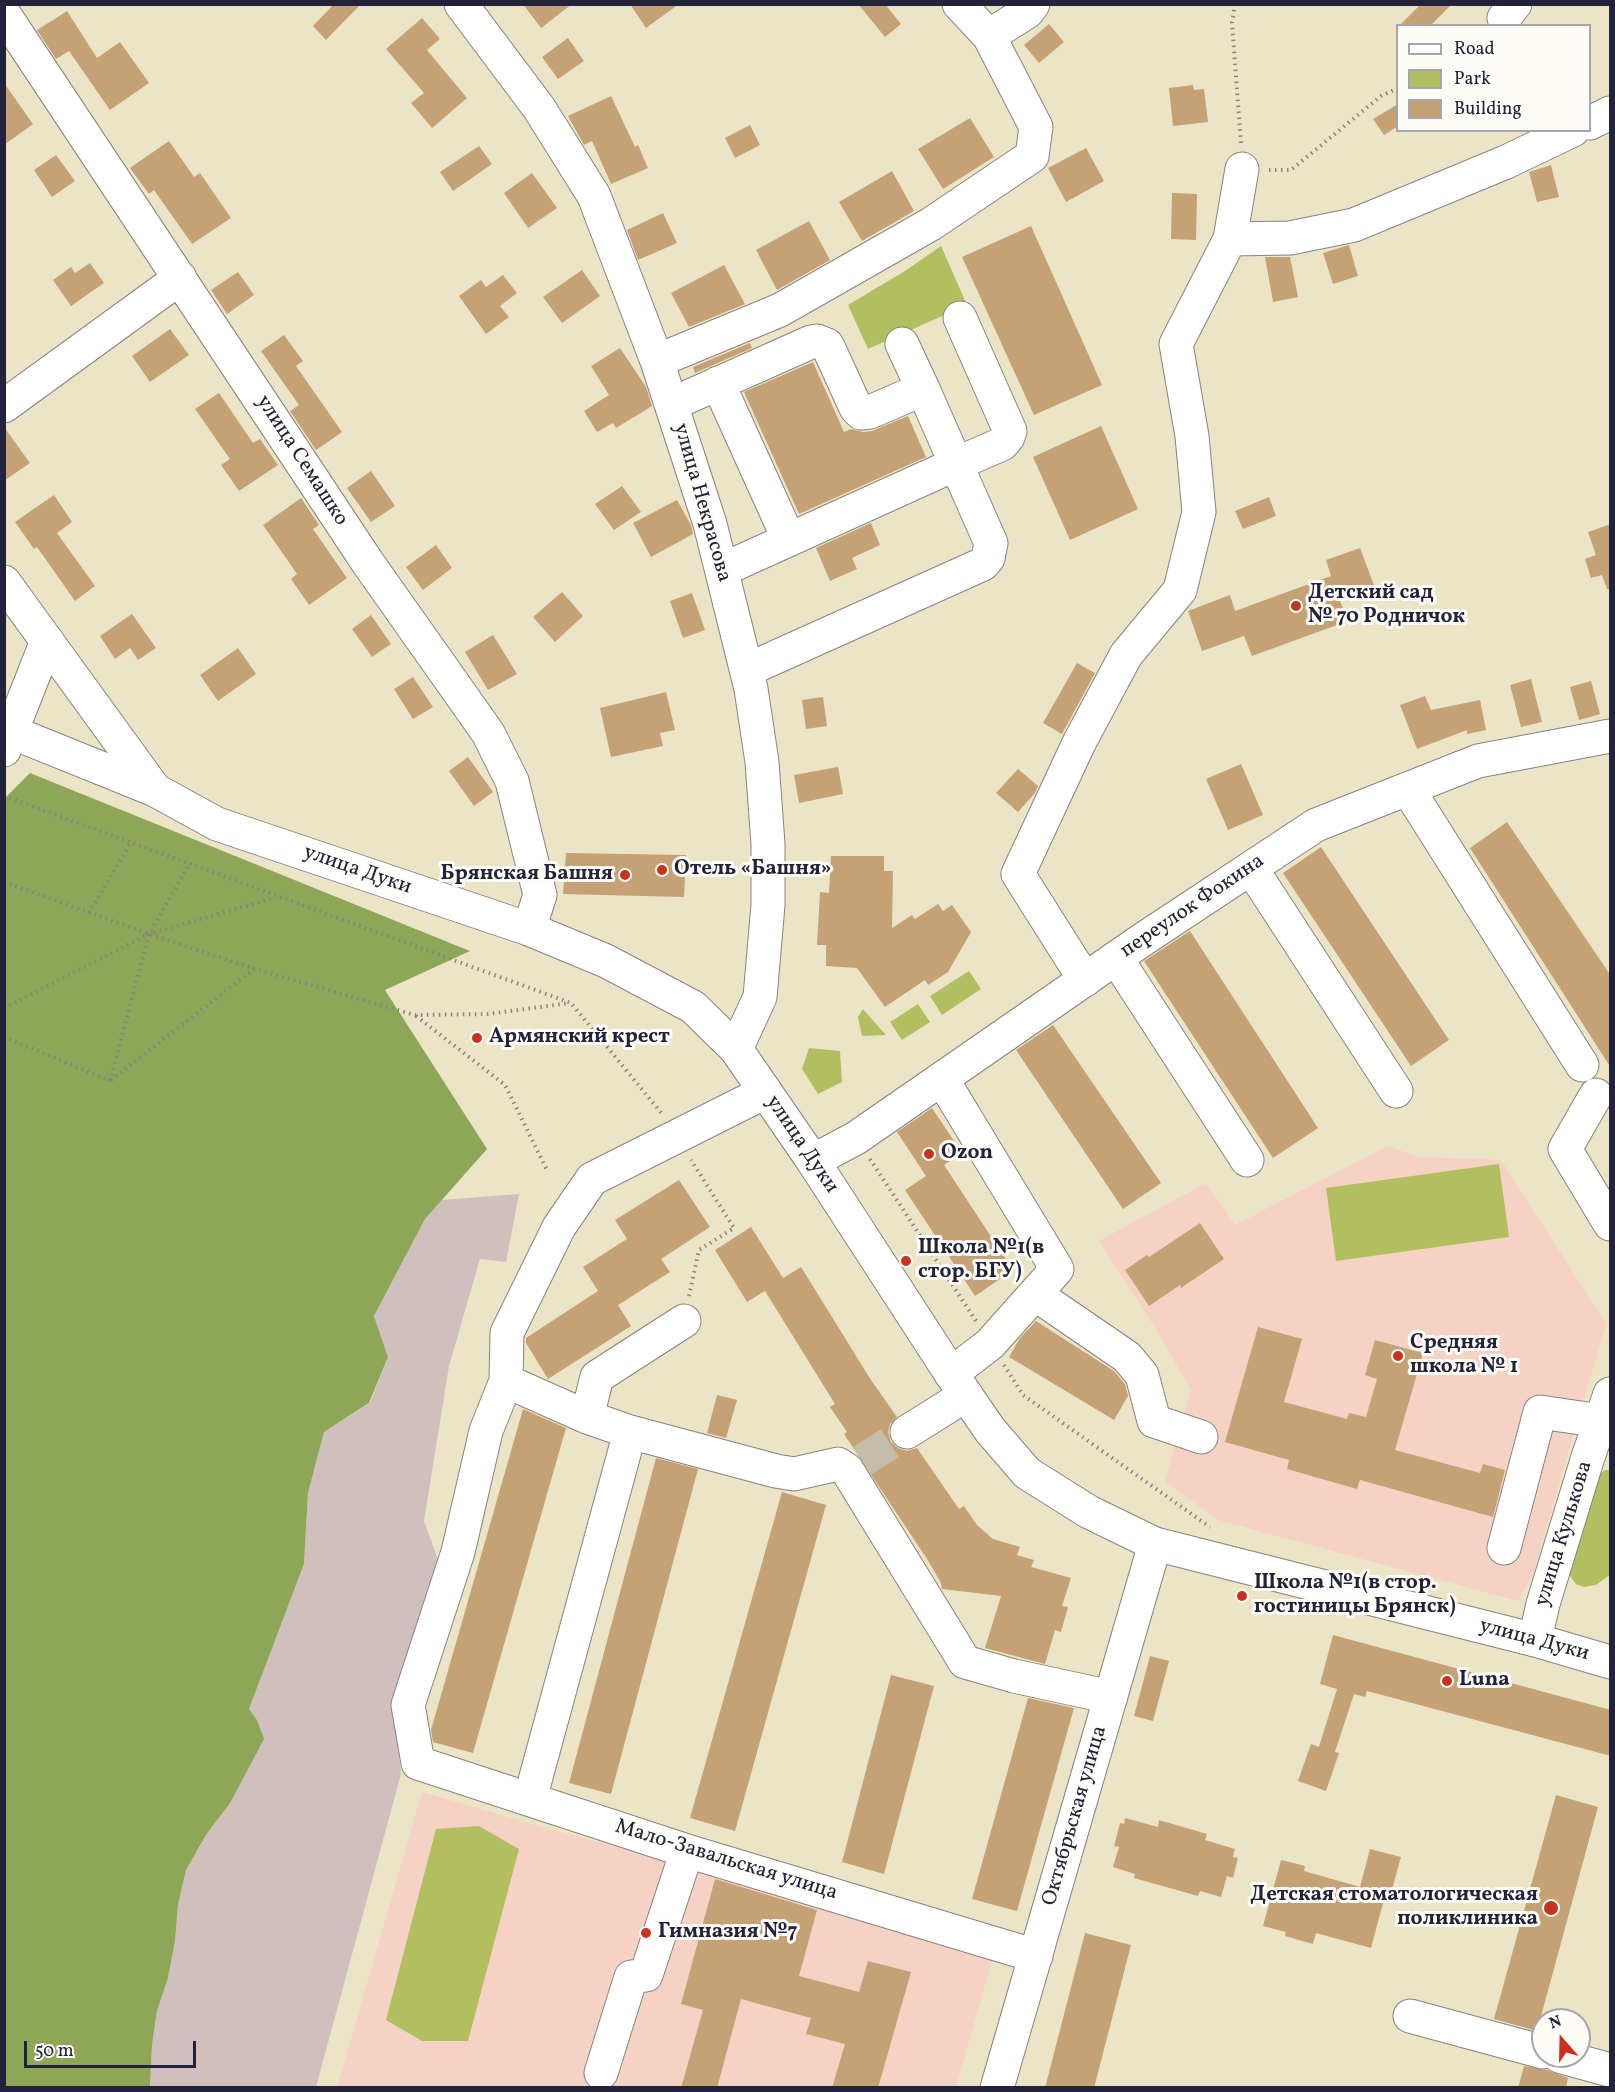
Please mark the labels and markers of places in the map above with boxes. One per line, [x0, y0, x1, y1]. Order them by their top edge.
place label: Детский сад № 70 Родничок [1308, 581, 1465, 631]
marker: Детский сад № 70 Родничок [1289, 599, 1303, 613]
place label: Отель «Башня» [674, 857, 832, 883]
place label: Брянская Башня [441, 862, 613, 888]
marker: Отель «Башня» [655, 863, 669, 877]
marker: Брянская Башня [618, 868, 632, 882]
place label: Армянский крест [489, 1025, 670, 1051]
marker: Армянский крест [470, 1031, 484, 1045]
place label: Ozon [941, 1141, 993, 1167]
marker: Ozon [922, 1147, 936, 1161]
place label: Школа №1(в стор. БГУ) [918, 1236, 1044, 1286]
marker: Школа №1(в стор. БГУ) [899, 1254, 913, 1268]
place label: Средняя школа № 1 [1410, 1331, 1518, 1381]
marker: Средняя школа № 1 [1391, 1349, 1405, 1363]
place label: Школа №1(в стор. гостиницы Брянск) [1254, 1571, 1456, 1621]
marker: Школа №1(в стор. гостиницы Брянск) [1235, 1589, 1249, 1603]
place label: Luna [1459, 1668, 1510, 1694]
marker: Luna [1440, 1674, 1454, 1688]
place label: Детская стоматологическая поликлиника [1250, 1883, 1538, 1933]
marker: Детская стоматологическая поликлиника [1542, 1899, 1560, 1917]
place label: Гимназия №7 [658, 1920, 798, 1946]
marker: Гимназия №7 [639, 1926, 653, 1940]

